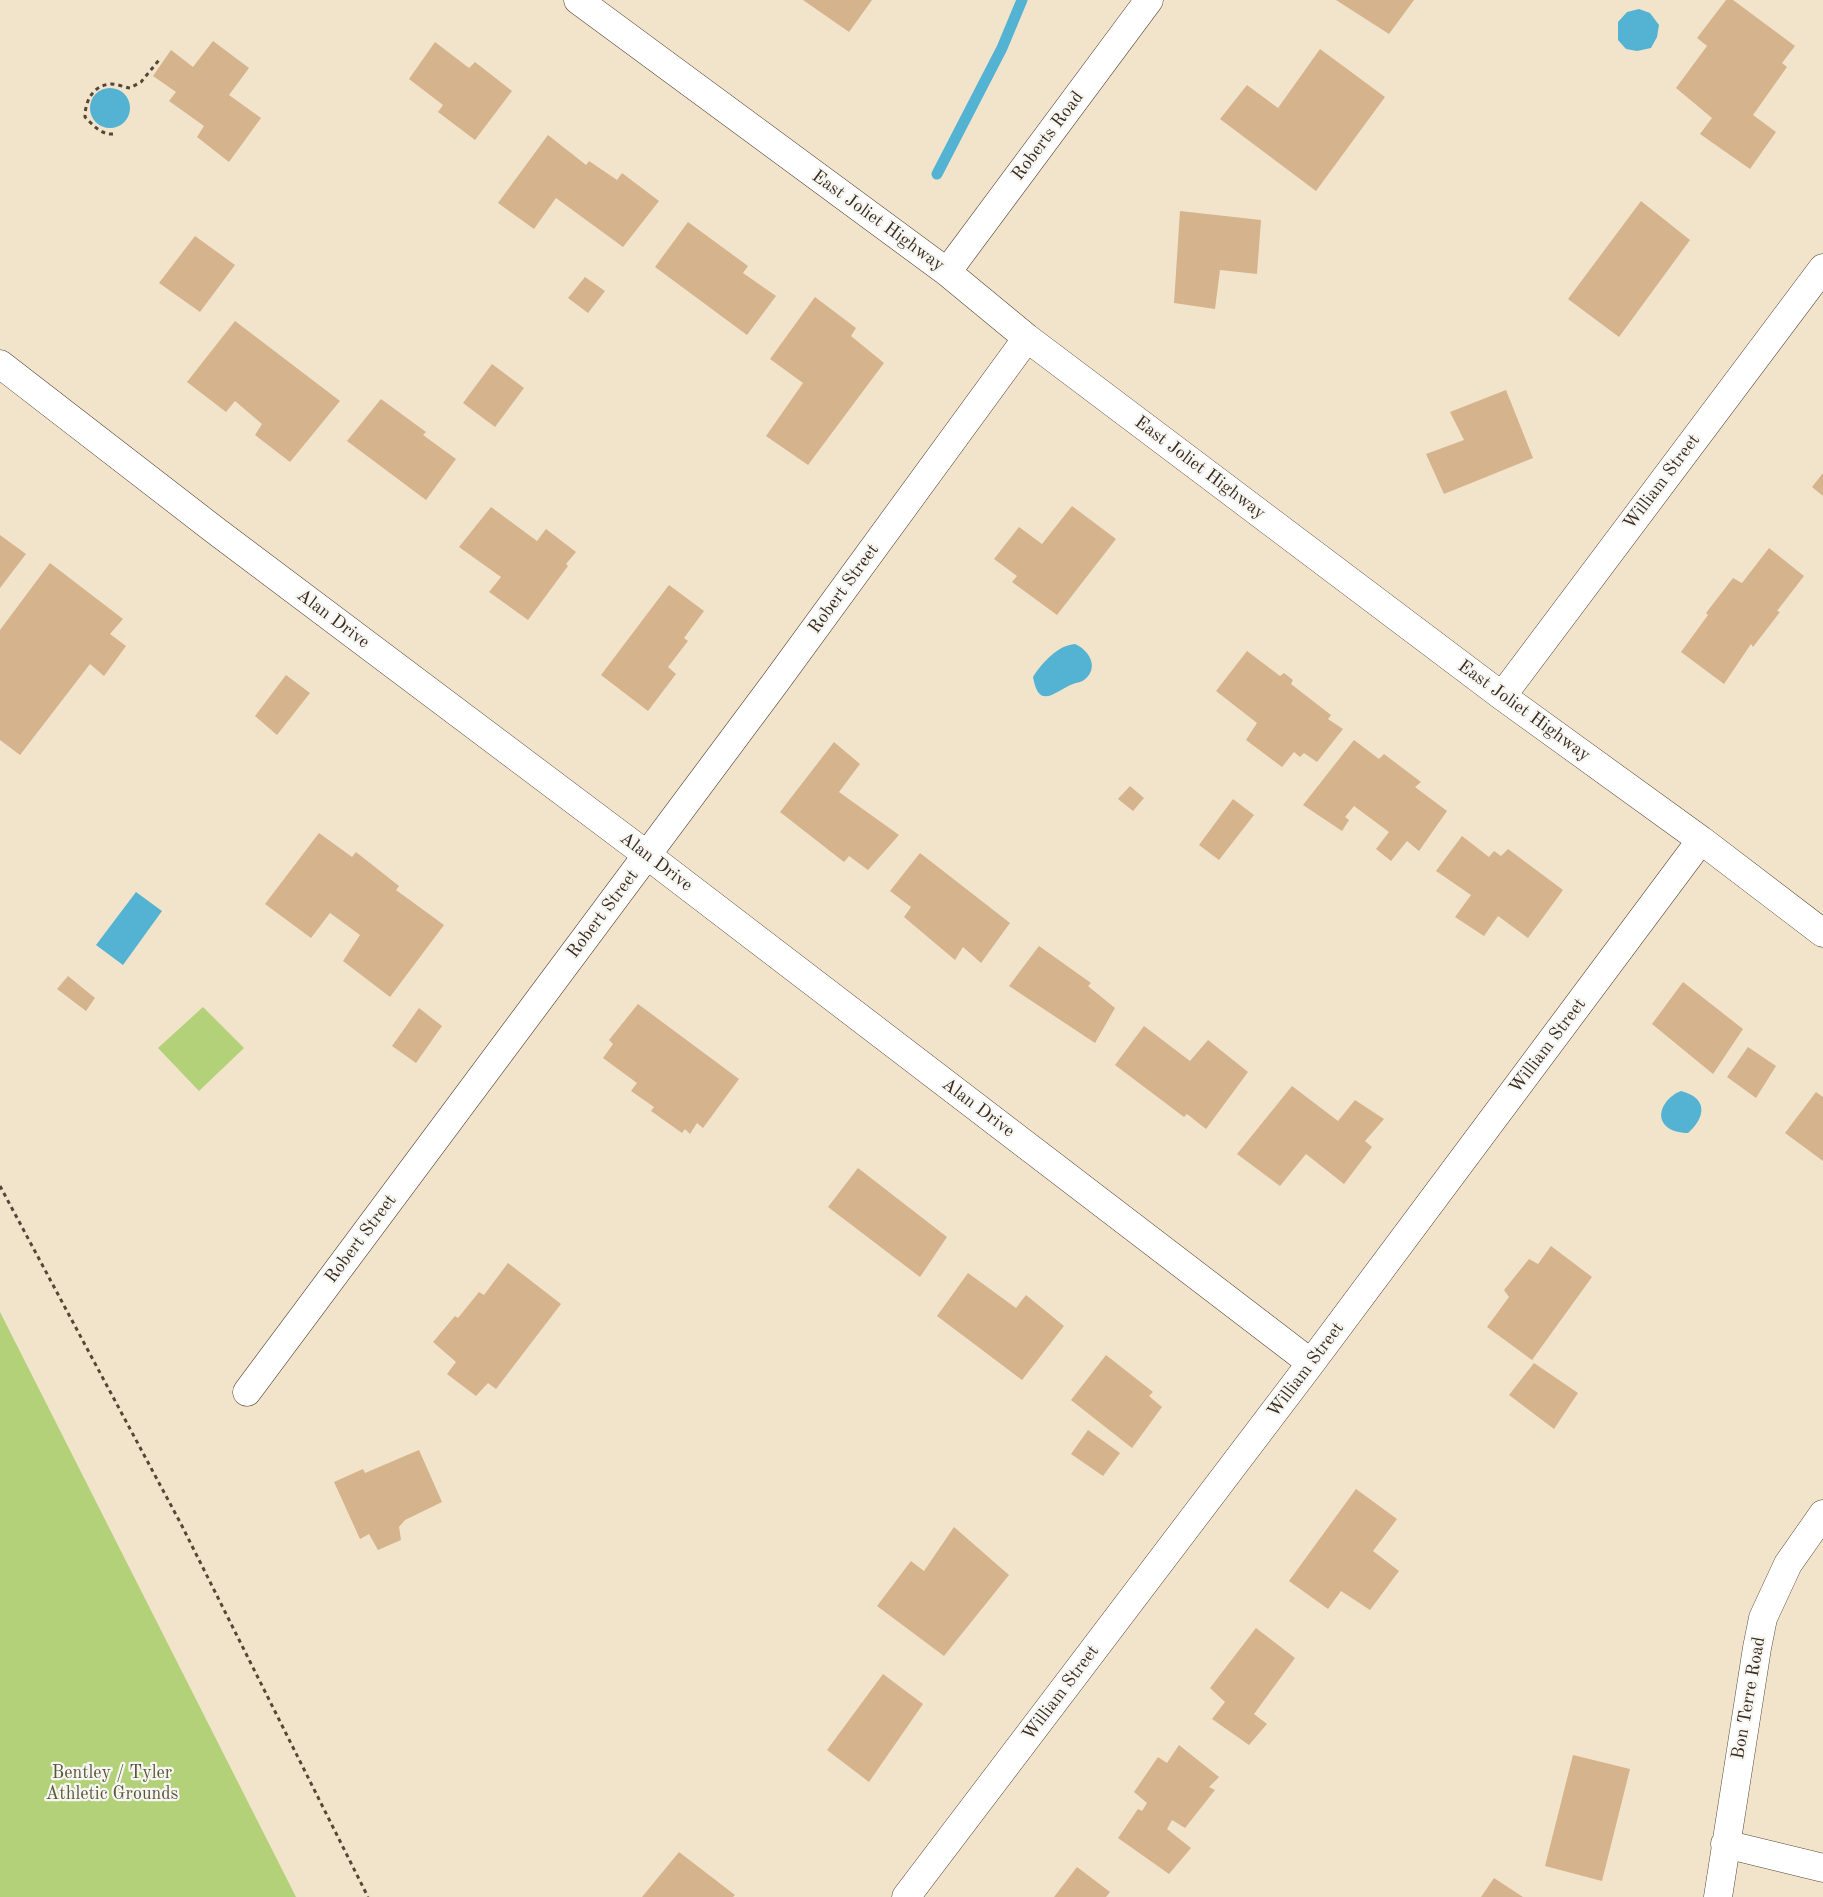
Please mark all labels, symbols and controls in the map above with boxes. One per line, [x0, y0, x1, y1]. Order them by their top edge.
street label: Roberts Road [1007, 87, 1089, 185]
street label: East Joliet Highway [808, 166, 948, 276]
street label: East Joliet Highway [1130, 412, 1270, 524]
street label: William Street [1619, 430, 1705, 534]
street label: Robert Street [804, 540, 884, 638]
street label: Alan Drive [292, 585, 374, 653]
street label: East Joliet Highway [1454, 656, 1594, 766]
street label: Alan Drive [615, 828, 697, 896]
street label: Robert Street [563, 865, 643, 963]
street label: William Street [1505, 994, 1591, 1098]
street label: Alan Drive [937, 1074, 1019, 1142]
street label: Robert Street [321, 1190, 401, 1288]
street label: William Street [1263, 1318, 1349, 1422]
street label: Bon Terre Road [1728, 1635, 1770, 1761]
street label: William Street [1018, 1641, 1104, 1745]
park label: Bentley / Tyler Athletic Grounds [46, 1762, 178, 1805]

